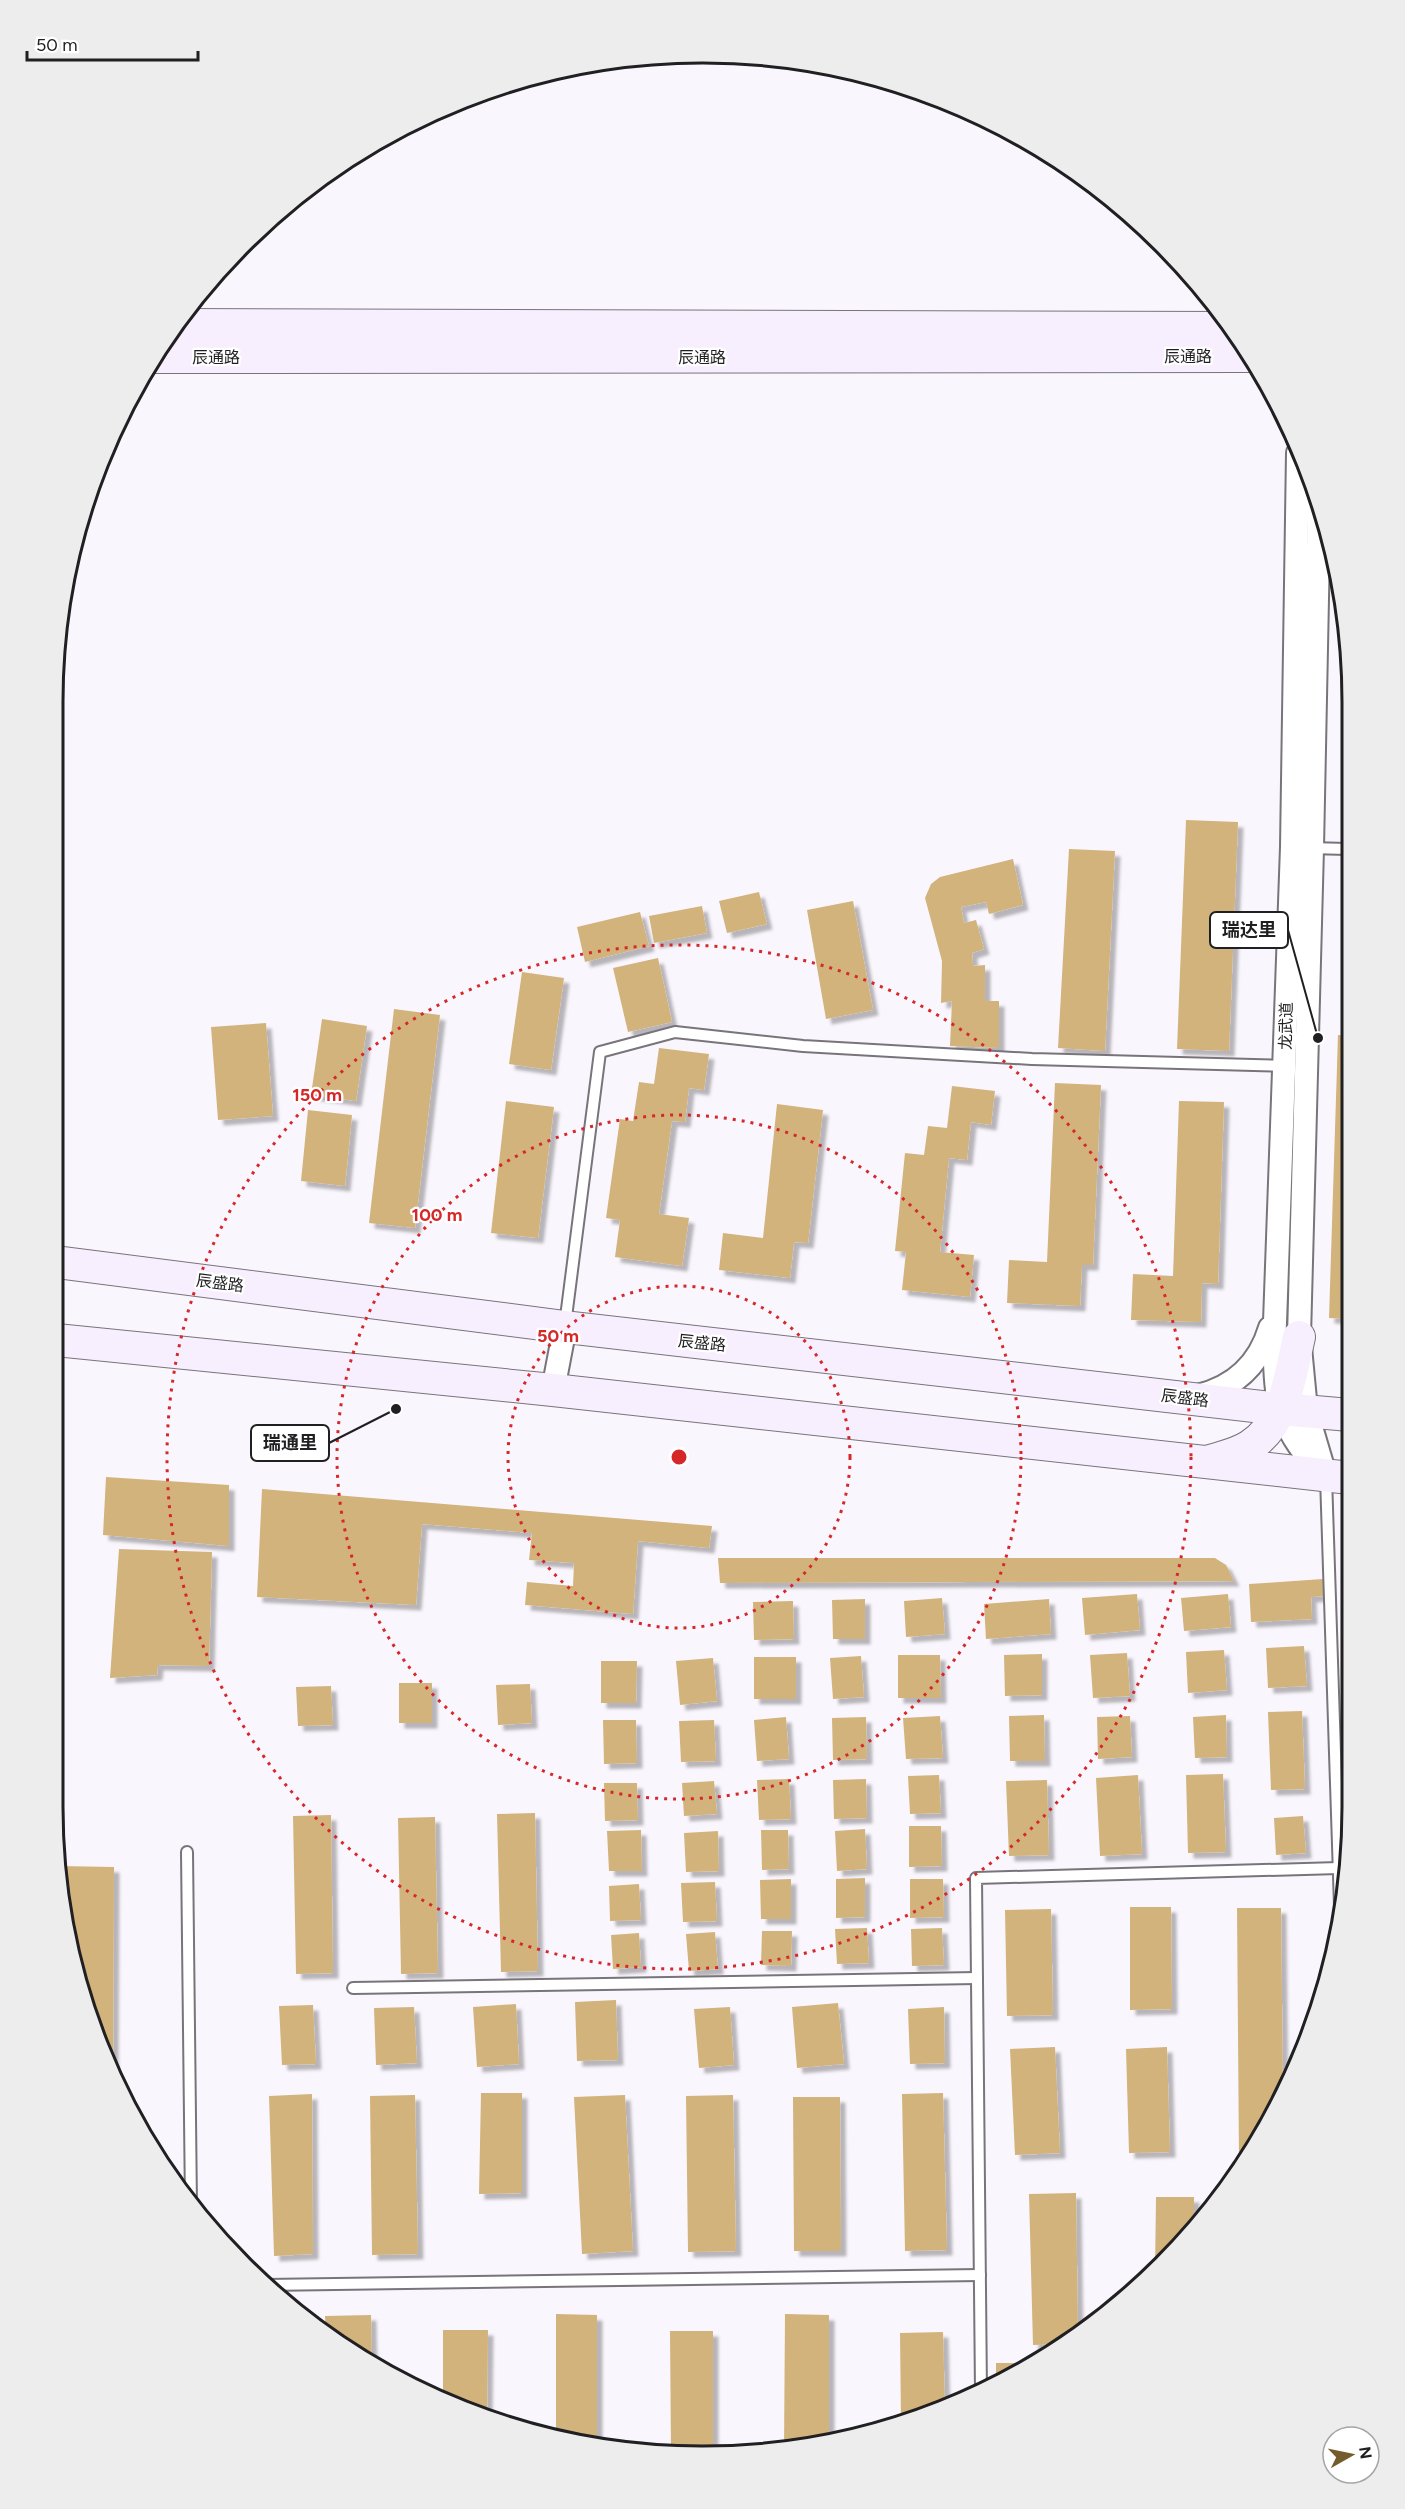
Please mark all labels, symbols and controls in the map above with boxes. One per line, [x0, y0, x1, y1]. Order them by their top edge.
scale bar [27, 24, 198, 62]
text: 50 m [36, 34, 78, 56]
street label: 辰通路 [1164, 347, 1212, 366]
street label: 辰通路 [192, 348, 240, 367]
street label: 辰通路 [678, 348, 726, 367]
callout: 瑞达里 [1210, 912, 1288, 948]
text: 瑞达里 [1222, 919, 1276, 941]
street label: 龙武道 [1276, 1002, 1296, 1050]
text: 150 m [292, 1084, 342, 1106]
text: 100 m [412, 1204, 462, 1226]
street label: 辰盛路 [195, 1271, 245, 1295]
text: 50 m [537, 1325, 579, 1347]
street label: 辰盛路 [677, 1331, 727, 1355]
street label: 辰盛路 [1160, 1386, 1210, 1410]
callout: 瑞通里 [251, 1425, 329, 1461]
text: 瑞通里 [263, 1432, 317, 1454]
centre of rings [669, 1447, 689, 1467]
north arrow [1321, 2425, 1381, 2485]
text: N [1355, 2445, 1376, 2460]

